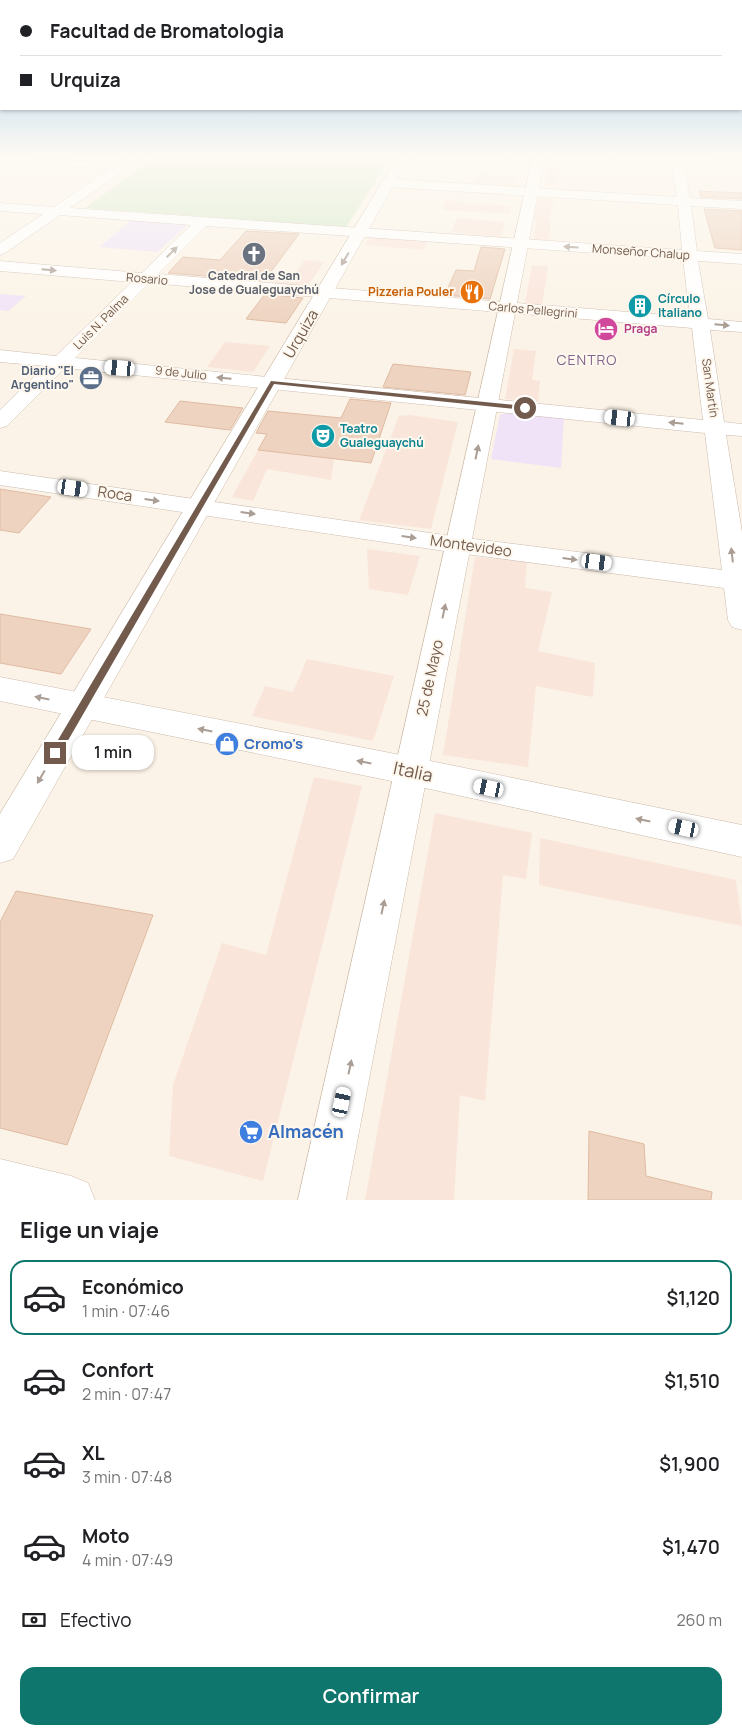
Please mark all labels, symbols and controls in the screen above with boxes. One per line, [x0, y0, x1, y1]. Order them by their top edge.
text: Facultad de Bromatologia [50, 18, 284, 44]
text: Urquiza [50, 67, 121, 93]
street label: Monseñor Chalup [592, 240, 691, 263]
church icon: Catedral de San Jose de Gualeguaychú [241, 241, 267, 267]
one-way arrow [563, 243, 579, 251]
one-way arrow [165, 246, 177, 258]
one-way arrow [340, 252, 349, 265]
one-way arrow [41, 266, 57, 274]
place label: Catedral de San Jose de Gualeguaychú [189, 267, 319, 298]
street label: Rosario [125, 268, 169, 289]
restaurant icon: Pizzeria Pouler [459, 279, 485, 305]
place label: Pizzeria Pouler [368, 283, 454, 300]
street label: Luis N. Palma [69, 290, 132, 353]
place label: Círculo Italiano [658, 290, 702, 321]
building icon: Círculo Italiano [627, 293, 653, 319]
street label: Carlos Pellegrini [488, 297, 578, 322]
street label: Urquiza [278, 306, 323, 362]
hotel icon: Praga [593, 316, 619, 342]
place label: Praga [624, 320, 658, 337]
one-way arrow [714, 321, 730, 329]
district label: CENTRO [557, 350, 617, 369]
street label: San Martín [698, 357, 723, 419]
car [104, 359, 135, 377]
street label: 9 de Julio [154, 361, 208, 384]
place label: Diario "El Argentino" [11, 362, 74, 393]
office icon: Diario "El Argentino" [78, 365, 104, 391]
one-way arrow [216, 373, 232, 381]
route start [514, 397, 536, 419]
car [604, 409, 635, 427]
one-way arrow [668, 419, 684, 427]
place label: Teatro Gualeguaychú [340, 420, 424, 451]
theatre icon: Teatro Gualeguaychú [310, 423, 336, 449]
one-way arrow [473, 445, 481, 460]
car [57, 478, 88, 498]
street label: Roca [96, 481, 134, 506]
one-way arrow [145, 496, 161, 504]
one-way arrow [241, 510, 257, 518]
street label: Montevideo [429, 529, 513, 562]
one-way arrow [401, 534, 417, 542]
one-way arrow [728, 546, 736, 562]
car [581, 553, 612, 571]
one-way arrow [562, 555, 578, 563]
one-way arrow [440, 604, 448, 619]
street label: 25 de Mayo [411, 638, 448, 718]
one-way arrow [33, 693, 49, 701]
one-way arrow [197, 726, 212, 734]
shop icon: Cromo's [214, 731, 240, 757]
place label: Cromo's [244, 733, 303, 754]
callout: 1 min [72, 736, 155, 770]
text: 1 min [94, 741, 132, 763]
route end [44, 742, 66, 764]
street label: Italia [391, 755, 435, 787]
one-way arrow [355, 757, 371, 765]
one-way arrow [37, 770, 46, 783]
car [472, 778, 505, 798]
one-way arrow [635, 816, 650, 824]
car [667, 818, 700, 838]
one-way arrow [379, 899, 387, 915]
one-way arrow [346, 1058, 354, 1074]
car [331, 1086, 352, 1118]
supermarket icon: Almacén [238, 1119, 264, 1145]
place label: Almacén [268, 1119, 344, 1143]
text: Elige un viaje [20, 1215, 159, 1245]
text: Económico [82, 1274, 184, 1300]
icon: car [22, 1275, 67, 1320]
text: $1,120 [666, 1285, 720, 1311]
text: 1 min · 07:46 [82, 1300, 170, 1322]
text: Confort [82, 1357, 154, 1383]
icon: car [22, 1358, 67, 1403]
text: $1,510 [664, 1368, 720, 1394]
text: 2 min · 07:47 [82, 1383, 171, 1405]
text: XL [82, 1440, 105, 1466]
icon: car [22, 1441, 67, 1486]
text: $1,900 [659, 1451, 720, 1477]
text: 3 min · 07:48 [82, 1466, 172, 1488]
text: Moto [82, 1523, 129, 1549]
icon: car [22, 1524, 67, 1569]
text: $1,470 [662, 1534, 720, 1560]
text: 4 min · 07:49 [82, 1549, 173, 1571]
icon: cash [20, 1606, 48, 1634]
text: Efectivo [60, 1607, 131, 1633]
text: 260 m [676, 1609, 722, 1631]
button: Confirmar [20, 1667, 722, 1725]

